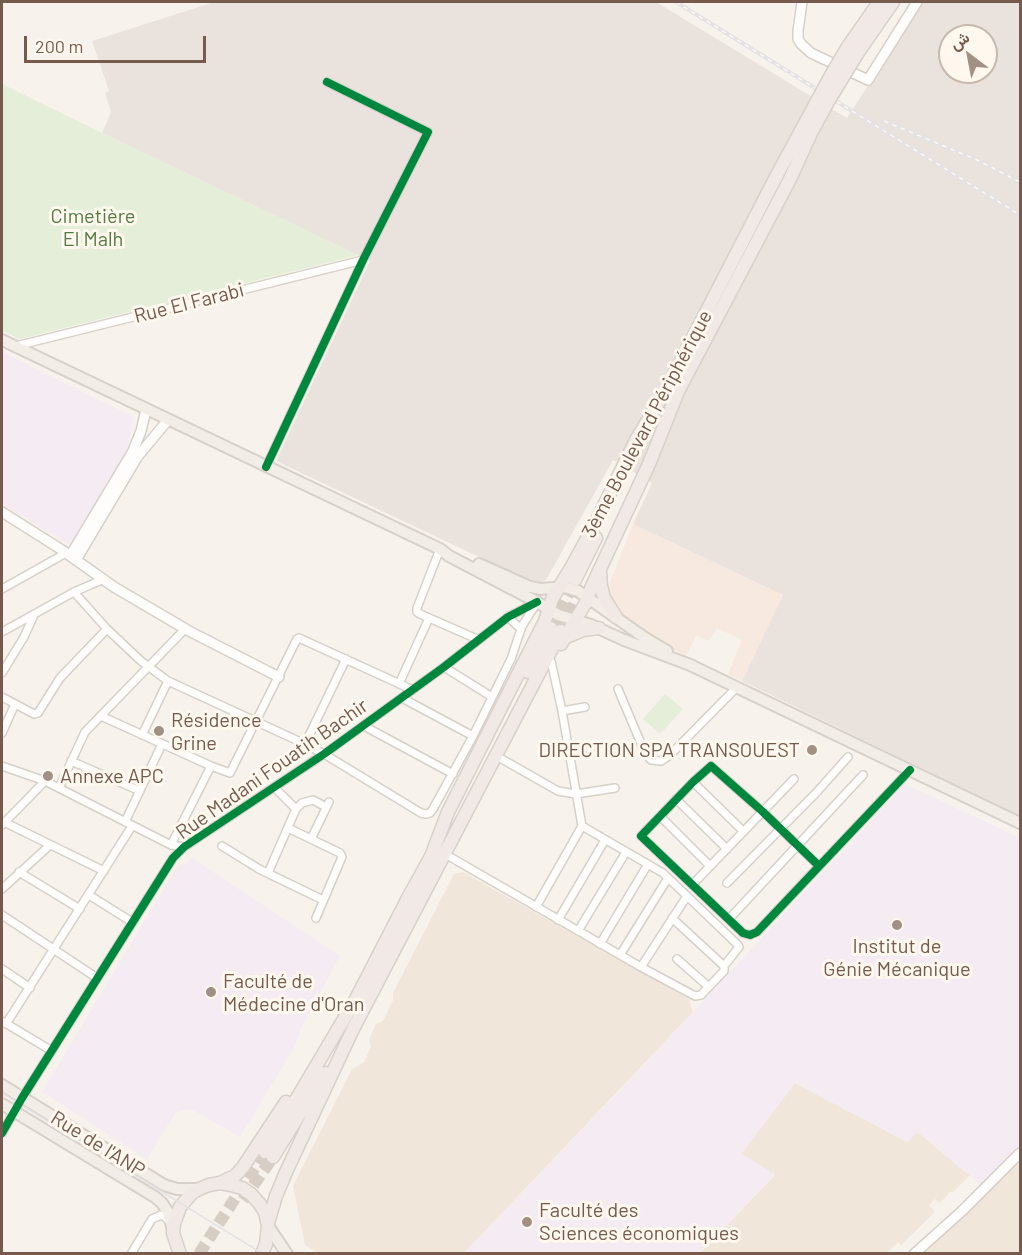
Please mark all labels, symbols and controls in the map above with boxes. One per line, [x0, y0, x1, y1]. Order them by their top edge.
scale bar [27, 24, 208, 62]
north arrow [938, 24, 998, 84]
text: ش [946, 27, 972, 53]
text: 200 m [35, 35, 83, 57]
park label: Cimetière El Malh [50, 204, 136, 251]
street label: Rue El Farabi [131, 278, 247, 328]
street label: 3ème Boulevard Périphérique [577, 306, 717, 542]
street label: Rue Madani Fouatih Bachir [171, 694, 373, 844]
place label: Résidence Grine [171, 708, 262, 755]
marker: Résidence Grine [152, 724, 166, 738]
place label: DIRECTION SPA TRANSOUEST [539, 738, 800, 762]
marker: DIRECTION SPA TRANSOUEST [805, 743, 819, 757]
place label: Annexe APC [60, 764, 164, 788]
marker: Annexe APC [41, 769, 55, 783]
marker: Institut de Génie Mécanique [890, 918, 904, 932]
place label: Institut de Génie Mécanique [823, 934, 971, 981]
place label: Faculté de Médecine d'Oran [223, 969, 365, 1016]
marker: Faculté de Médecine d'Oran [204, 985, 218, 999]
street label: Rue de l'ANP [46, 1106, 150, 1182]
place label: Faculté des Sciences économiques [539, 1198, 739, 1245]
marker: Faculté des Sciences économiques [520, 1215, 534, 1229]

